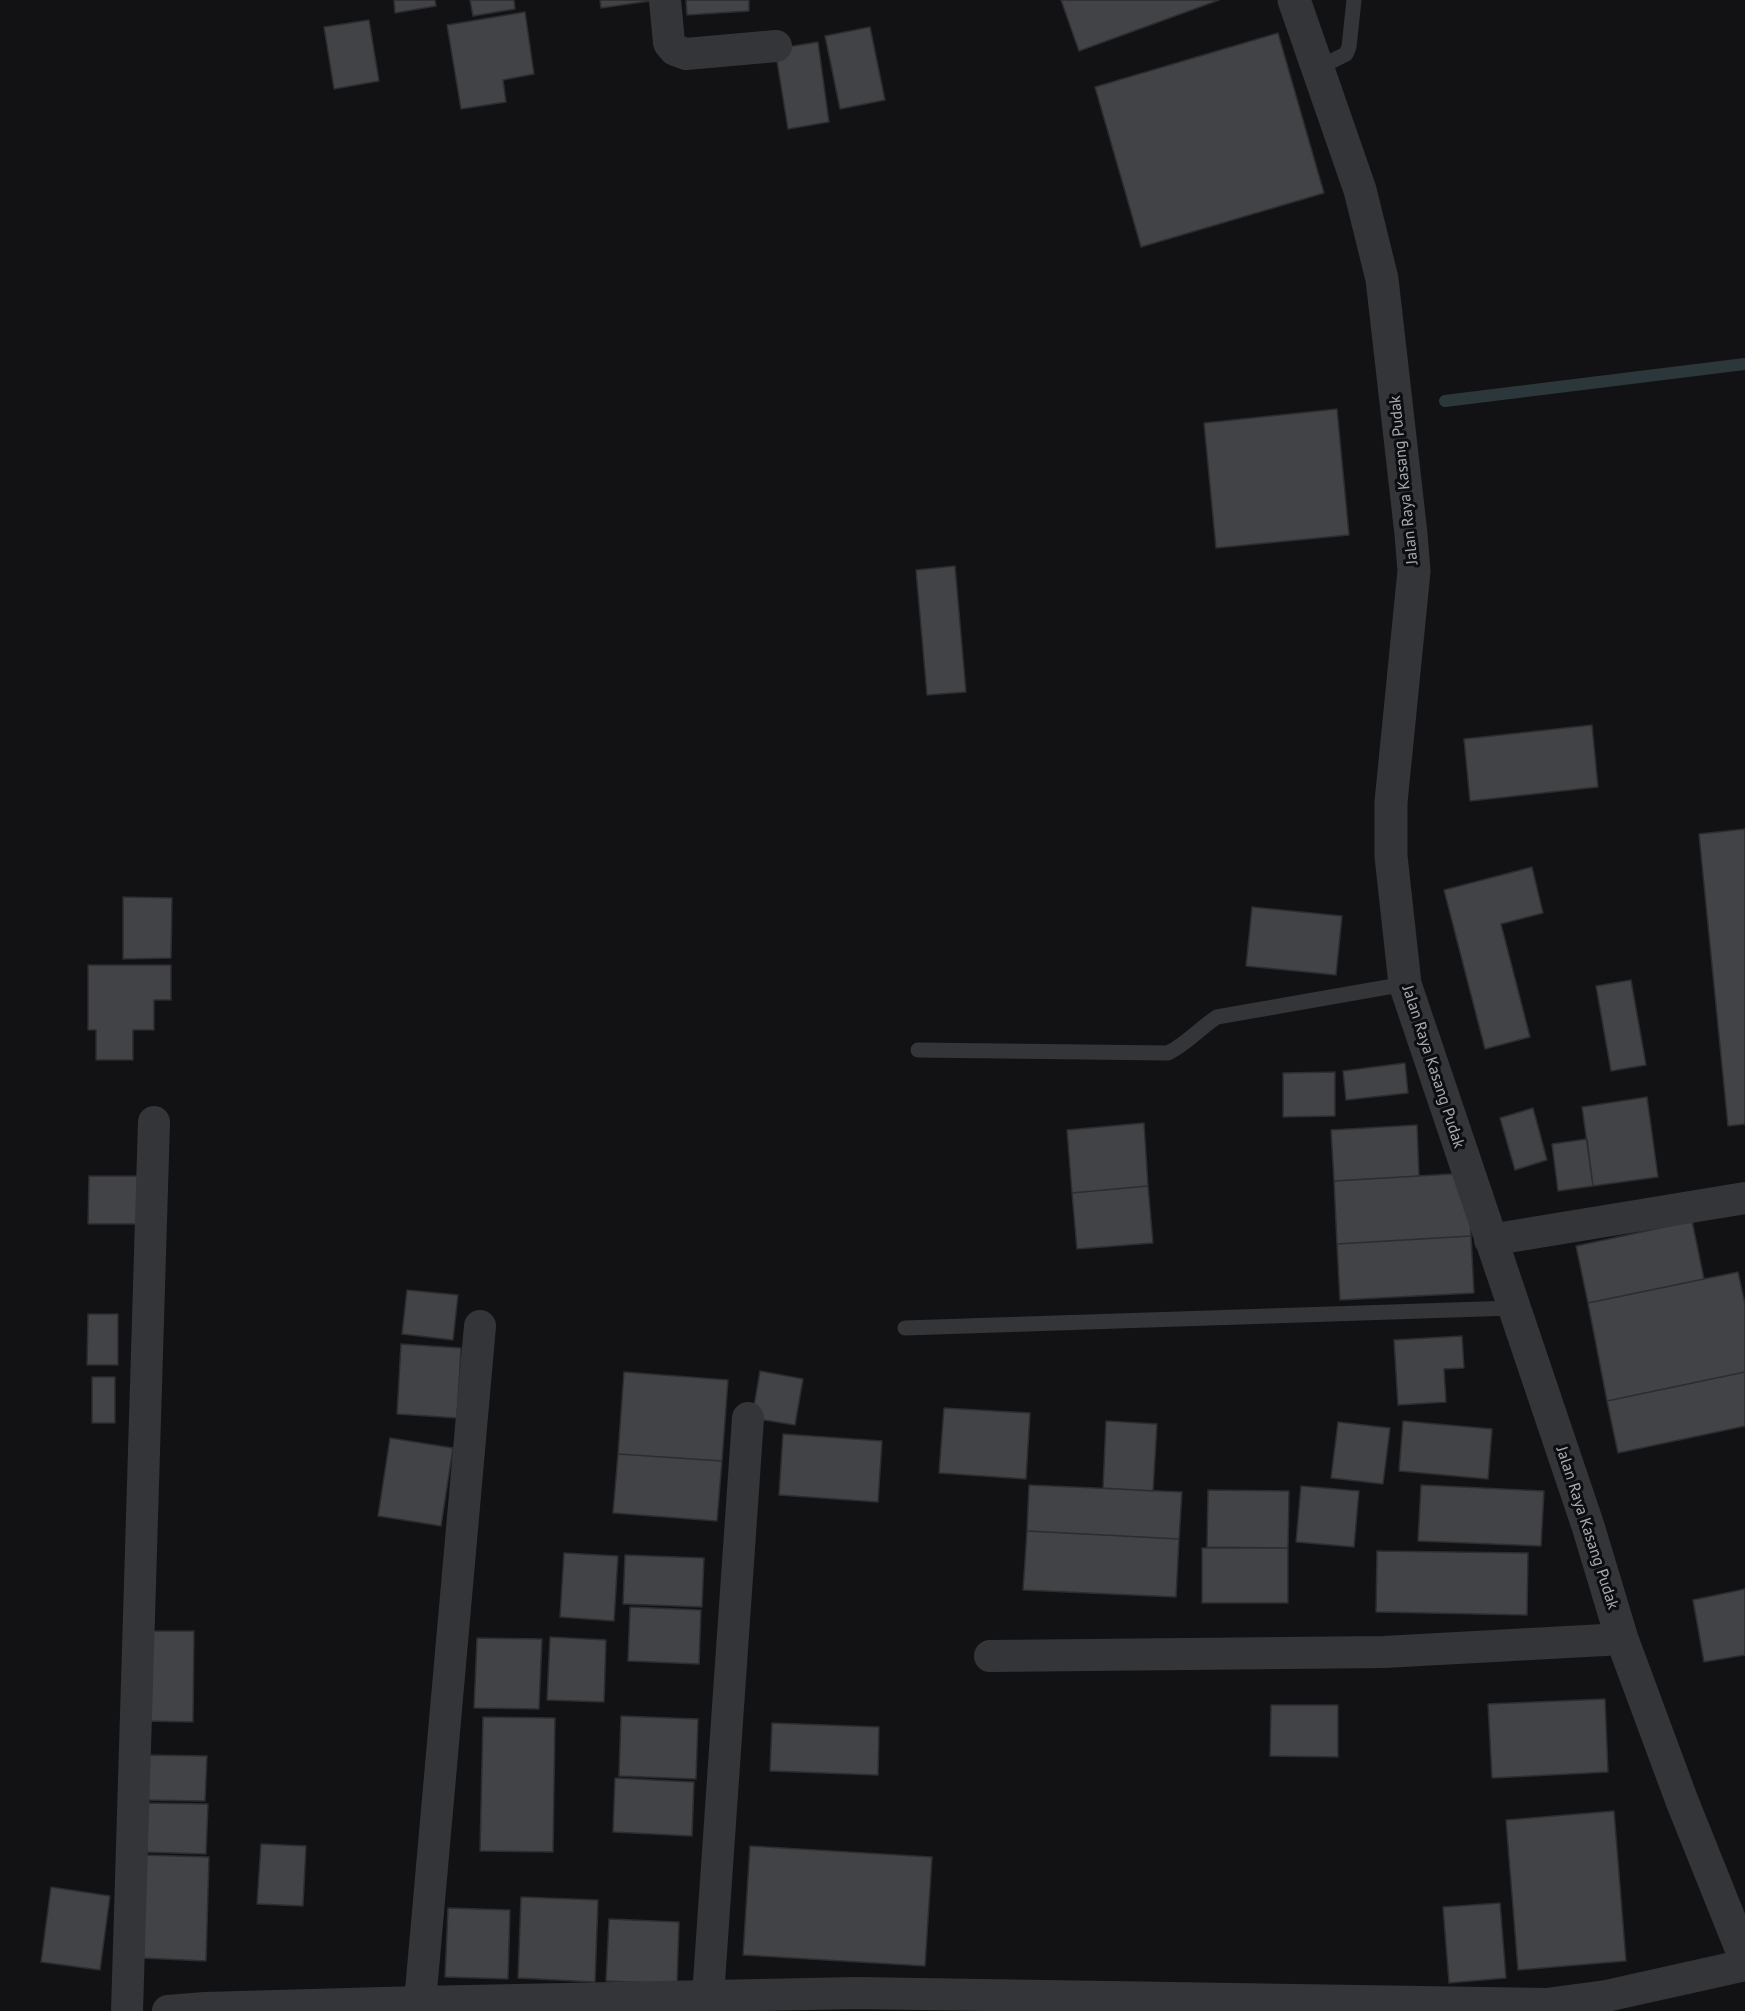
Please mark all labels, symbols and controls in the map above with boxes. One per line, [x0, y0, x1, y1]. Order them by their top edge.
street label: Jalan Raya Kasang Pudak [1386, 394, 1422, 566]
street label: Jalan Raya Kasang Pudak [1398, 983, 1468, 1151]
street label: Jalan Raya Kasang Pudak [1552, 1444, 1622, 1612]

